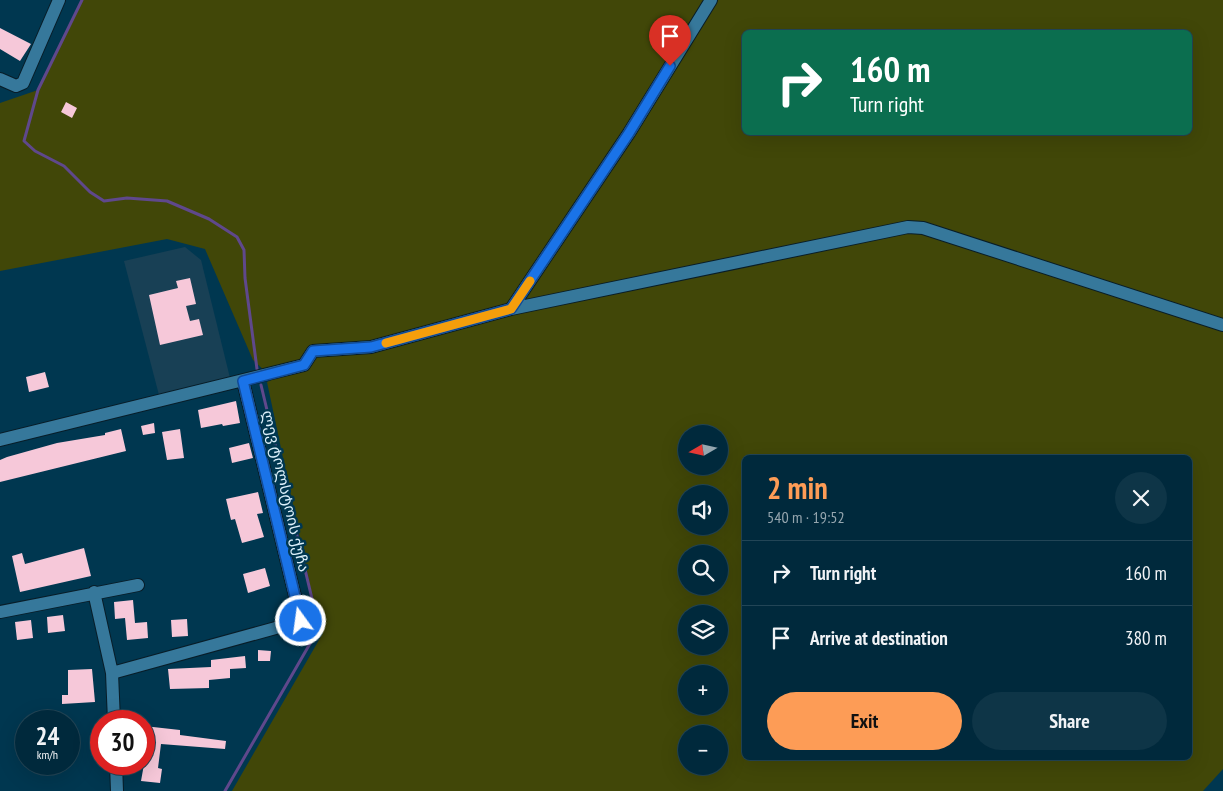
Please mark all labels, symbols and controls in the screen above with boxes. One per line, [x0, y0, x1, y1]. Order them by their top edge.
pin [649, 15, 691, 66]
icon: arrive [656, 22, 684, 50]
text: 160 m [850, 46, 931, 92]
icon: right [767, 50, 832, 115]
text: Turn right [850, 90, 924, 118]
street label: ლევ ტოლსტოის ქუჩა [258, 408, 314, 574]
north arrow [678, 425, 728, 475]
map controls [678, 425, 728, 775]
text: 2 min [767, 468, 828, 507]
button: close [1115, 472, 1167, 524]
button: sound [678, 485, 728, 535]
text: 540 m · 19:52 [767, 507, 845, 527]
button: search [678, 545, 728, 595]
icon: right [767, 559, 795, 587]
text: Turn right [810, 561, 876, 585]
text: 160 m [1125, 561, 1167, 585]
position arrow [274, 594, 326, 646]
button: layers [678, 605, 728, 655]
icon: arrive [767, 624, 795, 652]
text: Arrive at destination [810, 626, 948, 650]
text: 380 m [1125, 626, 1167, 650]
button: + [678, 665, 728, 715]
button: Exit [767, 692, 962, 750]
button: Share [972, 692, 1167, 750]
speed limit sign: 30 [90, 710, 155, 775]
text: 24 [36, 720, 59, 752]
button: − [678, 725, 728, 775]
text: km/h [37, 747, 58, 762]

